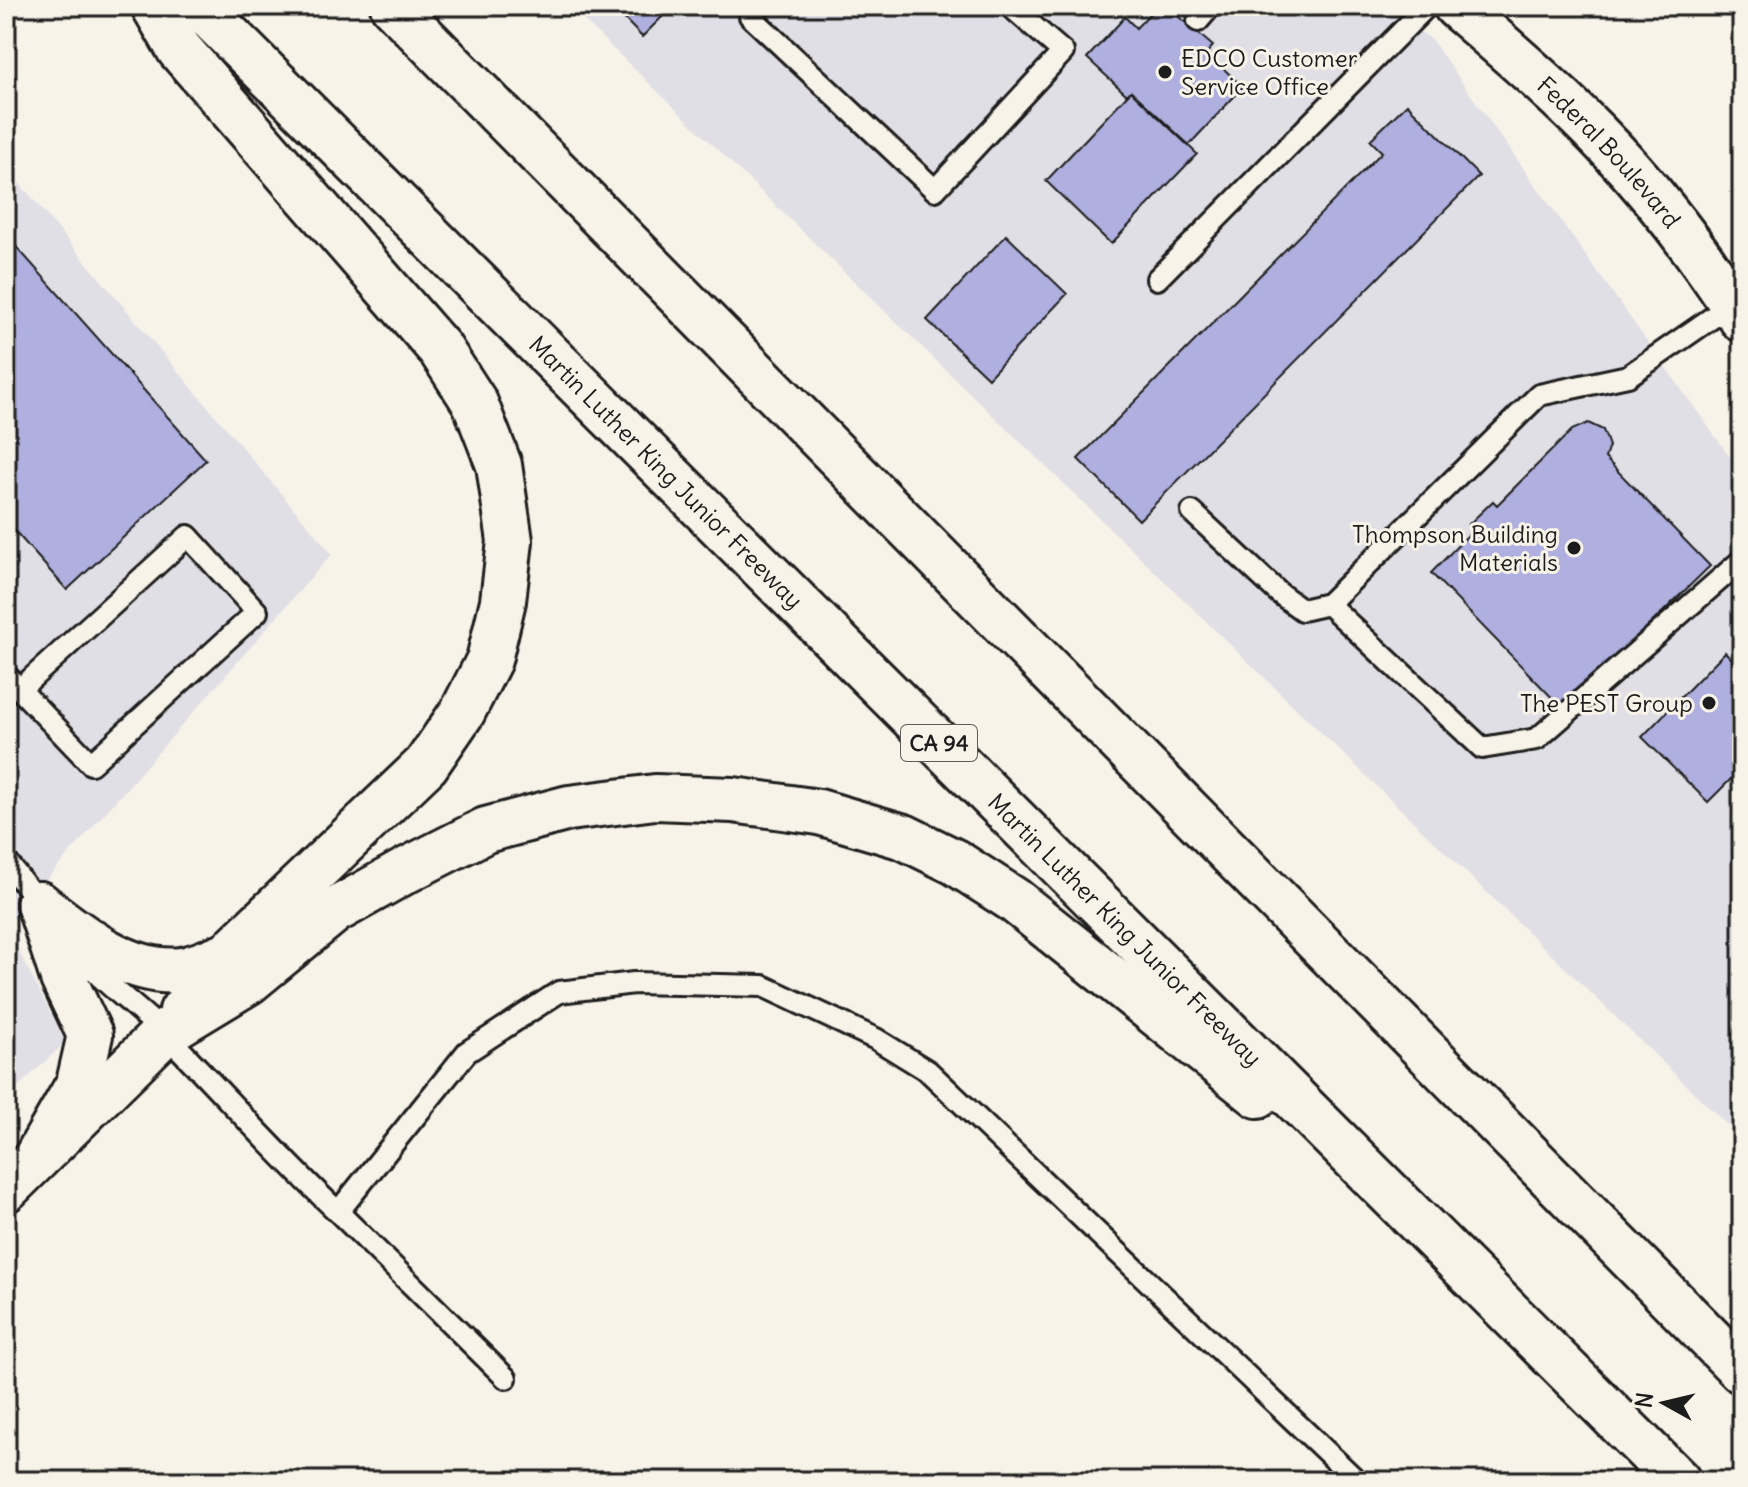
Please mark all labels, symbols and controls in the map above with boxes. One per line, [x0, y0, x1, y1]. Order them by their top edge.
place label: EDCO Customer Service Office [1181, 43, 1358, 101]
marker: EDCO Customer Service Office [1156, 63, 1174, 81]
street label: Federal Boulevard [1531, 70, 1687, 234]
street label: Martin Luther King Junior Freeway [523, 329, 810, 615]
place label: Thompson Building Materials [1352, 519, 1558, 577]
marker: Thompson Building Materials [1565, 539, 1583, 557]
place label: The PEST Group [1520, 688, 1693, 718]
marker: The PEST Group [1700, 694, 1718, 712]
road number: CA 94 [901, 725, 977, 761]
street label: Martin Luther King Junior Freeway [982, 787, 1268, 1073]
north arrow [1624, 1363, 1704, 1443]
text: N [1629, 1391, 1659, 1410]

